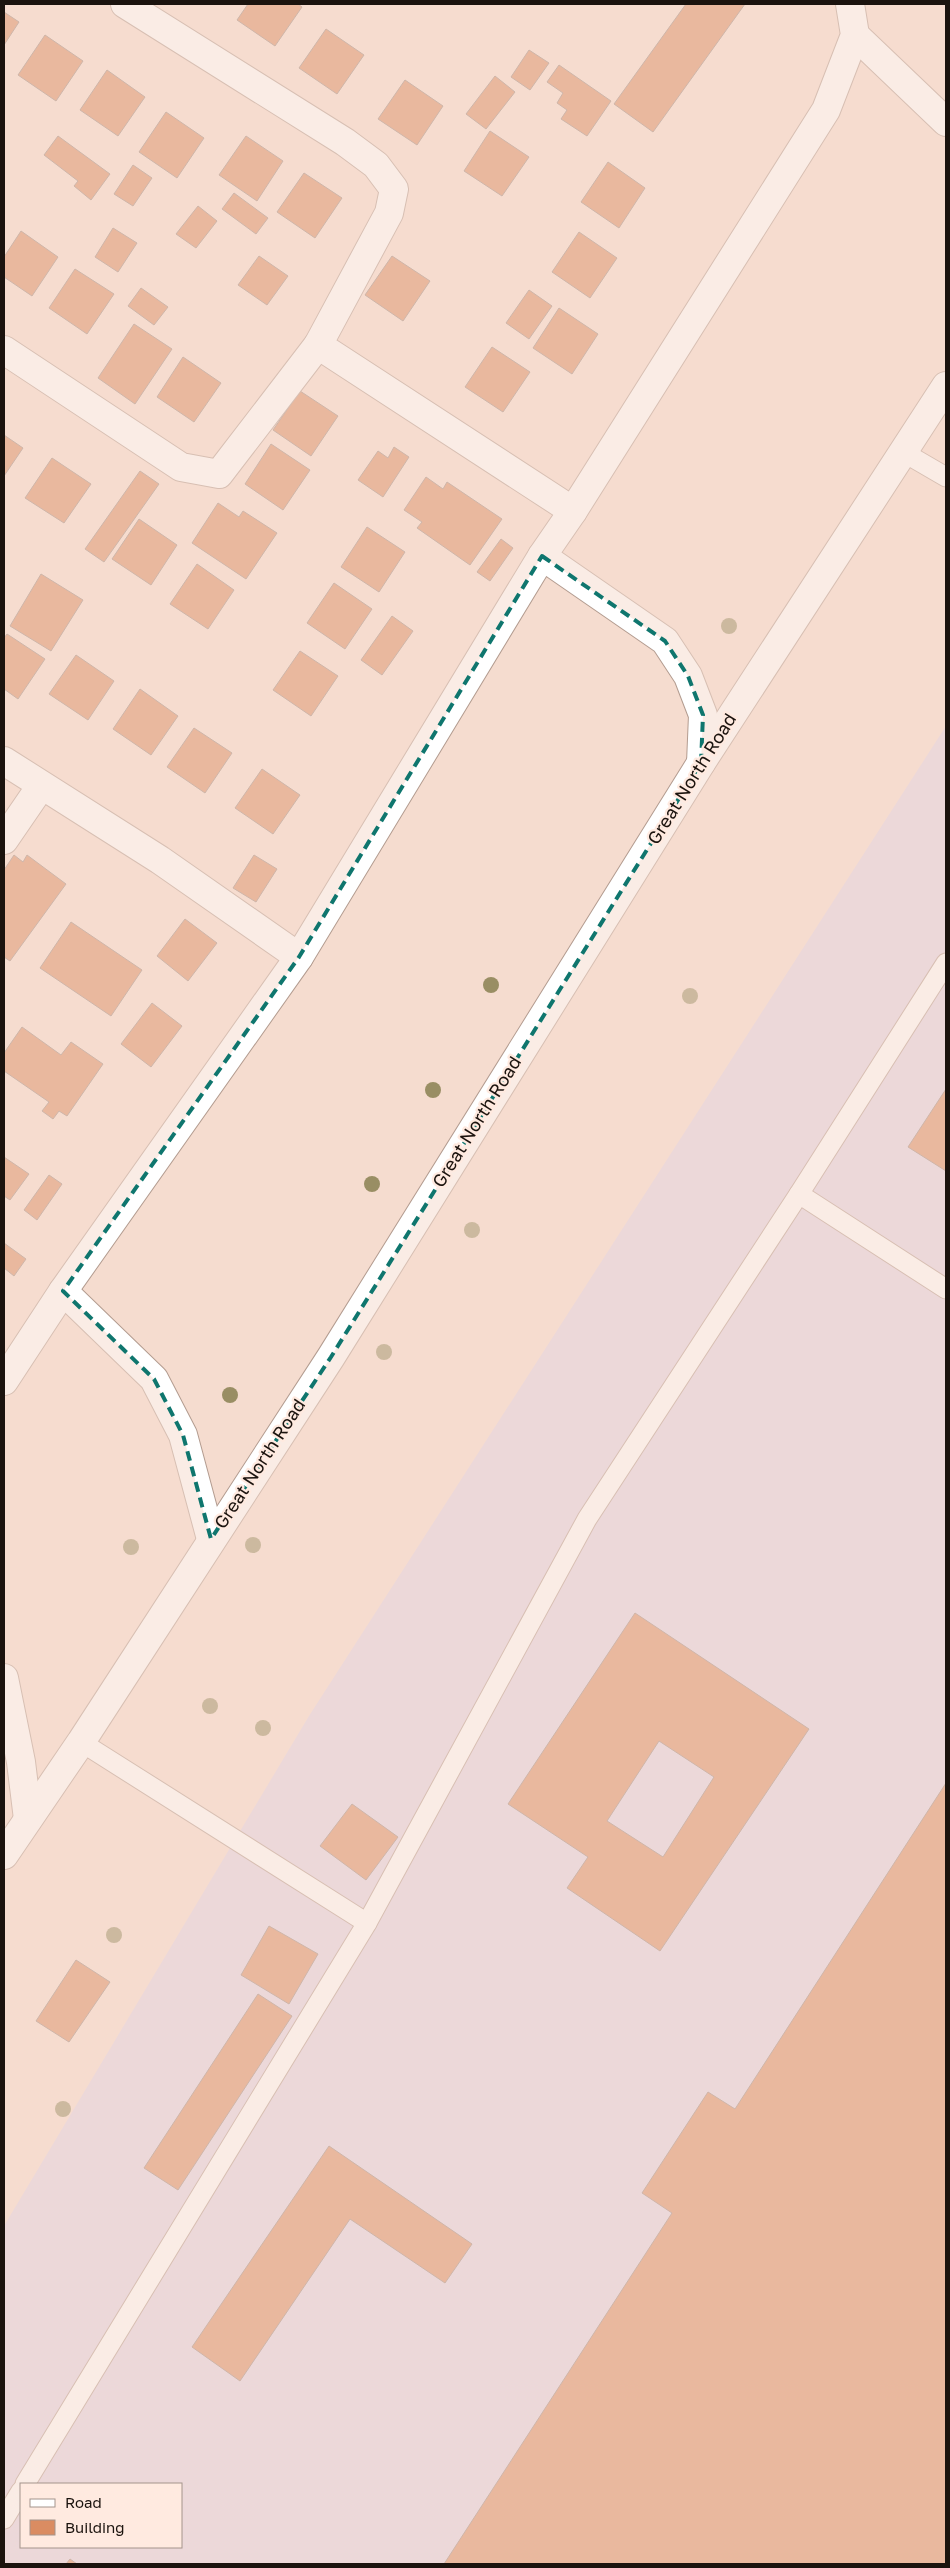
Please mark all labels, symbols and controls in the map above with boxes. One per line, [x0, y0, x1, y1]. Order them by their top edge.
street label: Great North Road [642, 709, 740, 848]
street label: Great North Road [427, 1052, 525, 1191]
street label: Great North Road [209, 1394, 309, 1533]
legend [20, 2483, 182, 2548]
text: Road [65, 2493, 102, 2511]
text: Building [65, 2518, 125, 2536]

